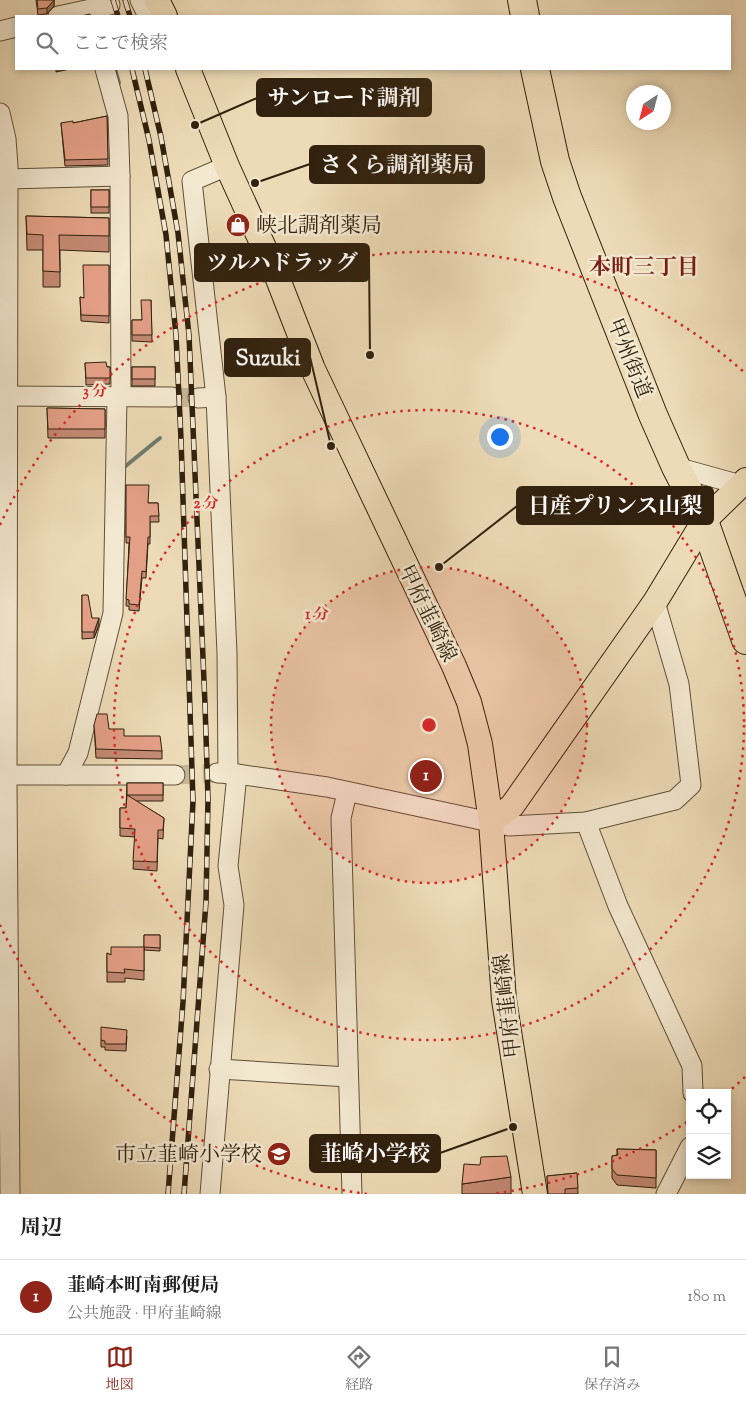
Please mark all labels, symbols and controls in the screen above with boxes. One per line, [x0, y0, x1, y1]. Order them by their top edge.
search box [15, 15, 731, 70]
icon: search [33, 29, 61, 57]
text: ここで検索 [73, 31, 168, 58]
callout: サンロード調剤 [257, 79, 431, 116]
text: サンロード調剤 [268, 84, 420, 116]
north arrow [626, 85, 671, 130]
callout: さくら調剤薬局 [310, 146, 484, 183]
text: さくら調剤薬局 [320, 151, 474, 183]
shop icon: 峡北調剤薬局 [225, 212, 251, 238]
place label: 峡北調剤薬局 [256, 212, 382, 242]
callout: ツルハドラッグ [195, 244, 369, 281]
text: ツルハドラッグ [206, 249, 358, 281]
district label: 本町三丁目 [589, 253, 699, 285]
street label: 甲州街道 [599, 314, 658, 403]
callout: Suzuki [225, 339, 310, 376]
text: Suzuki [235, 344, 301, 376]
text: 3 分 [83, 382, 107, 403]
your location [487, 424, 513, 450]
callout: 日産プリンス山梨 [517, 487, 713, 524]
text: 日産プリンス山梨 [528, 492, 702, 524]
text: 2 分 [193, 494, 219, 515]
street label: 甲府韮崎線 [390, 560, 463, 668]
text: 1 分 [305, 605, 329, 626]
centre of rings [420, 716, 438, 734]
pin: 1 [410, 757, 442, 795]
street label: 甲府韮崎線 [488, 952, 530, 1060]
map controls [686, 1089, 731, 1179]
button: locate [686, 1089, 731, 1134]
button: layers [686, 1134, 731, 1179]
callout: 韮崎小学校 [310, 1135, 440, 1172]
text: 韮崎小学校 [320, 1140, 430, 1172]
place label: 市立韮崎小学校 [115, 1141, 262, 1171]
school or university icon: 市立韮崎小学校 [266, 1141, 292, 1167]
text: 周辺 [20, 1214, 62, 1244]
text: 韮崎本町南郵便局 [67, 1273, 219, 1300]
text: 1 [33, 1286, 39, 1309]
text: 180 m [687, 1286, 726, 1309]
text: 公共施設 · 甲府韮崎線 [67, 1303, 222, 1326]
tab: 地図 [106, 1343, 134, 1396]
tab: 経路 [345, 1343, 373, 1396]
tab: 保存済み [584, 1343, 640, 1396]

